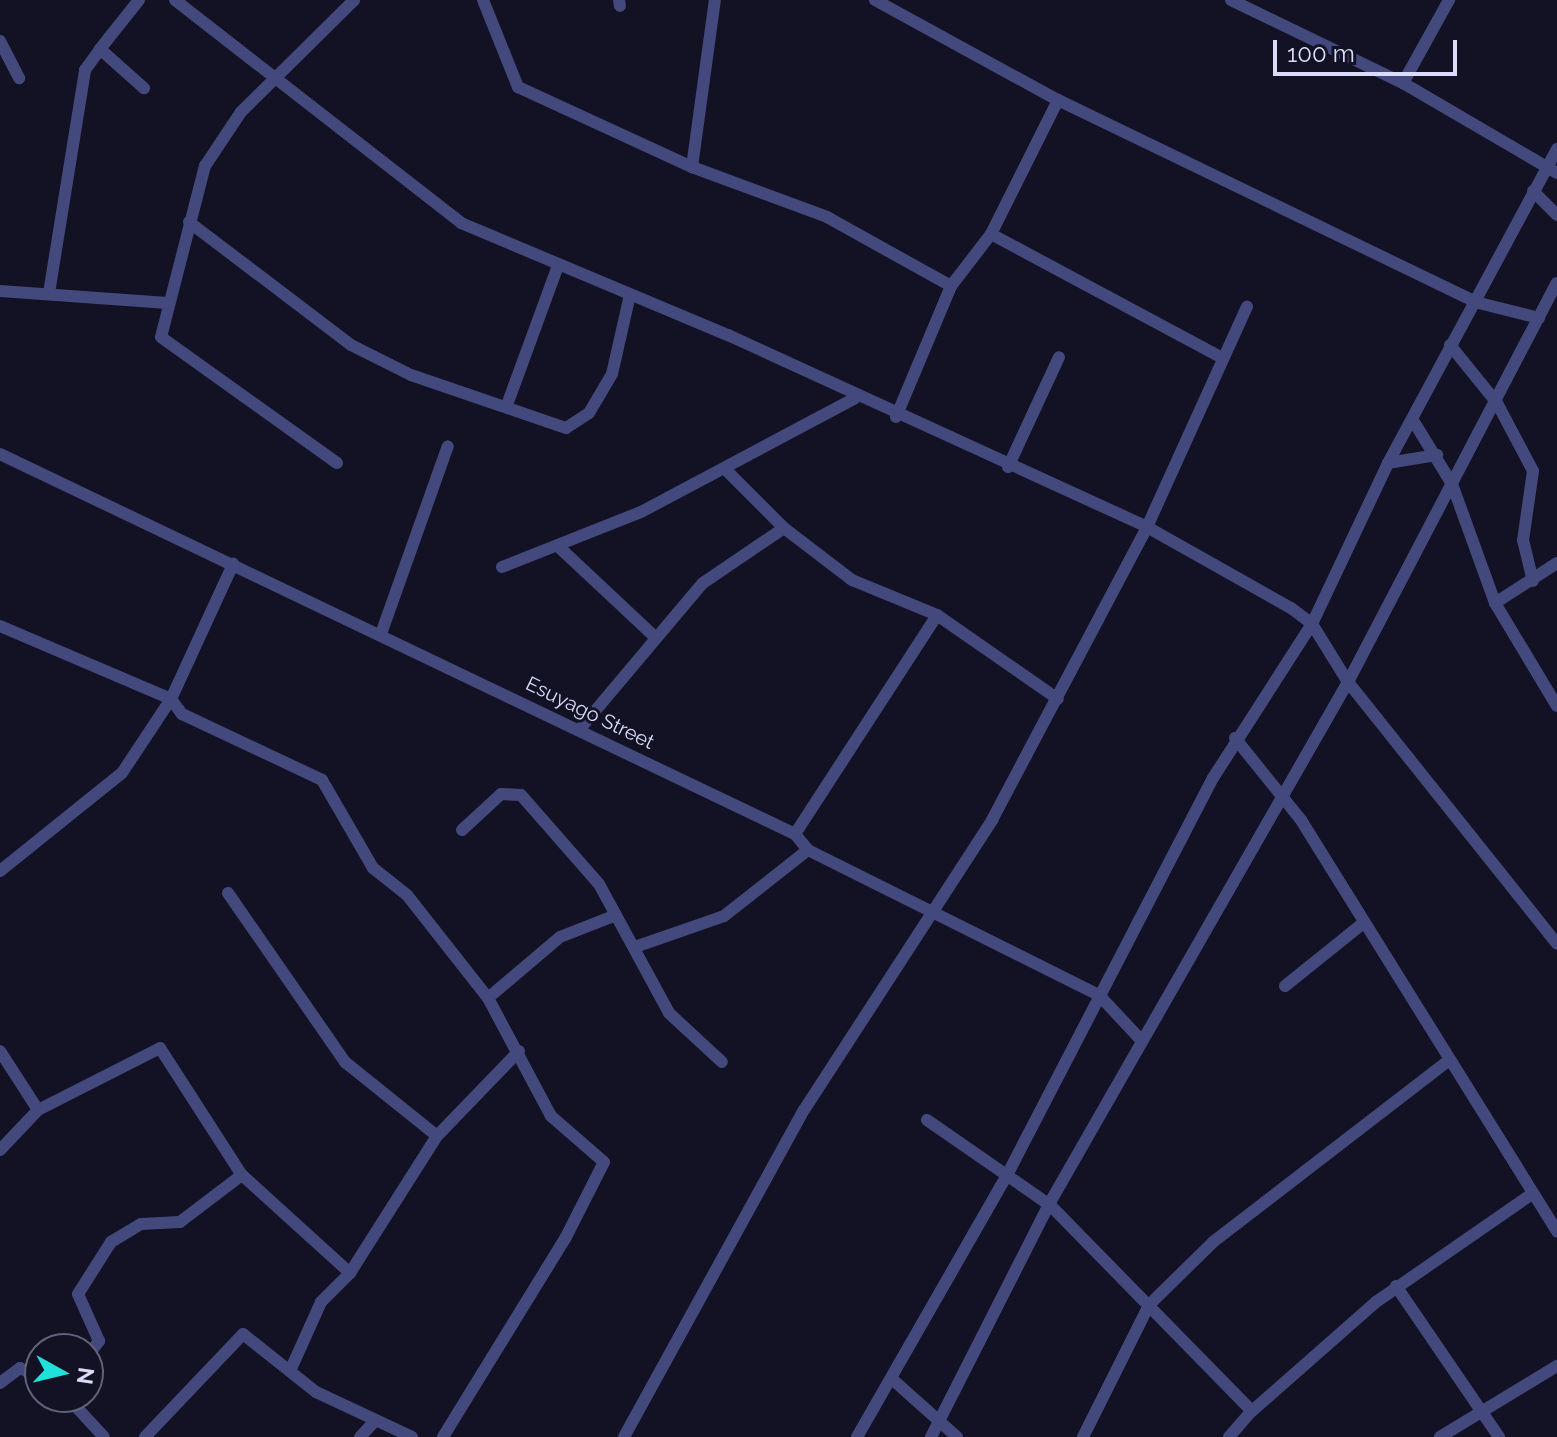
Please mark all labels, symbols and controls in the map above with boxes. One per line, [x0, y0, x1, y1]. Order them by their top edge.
scale bar [1277, 24, 1461, 74]
text: 100 m [1287, 39, 1355, 68]
street label: Esuyago Street [522, 672, 658, 754]
north arrow [24, 1333, 104, 1413]
text: N [72, 1366, 100, 1386]

